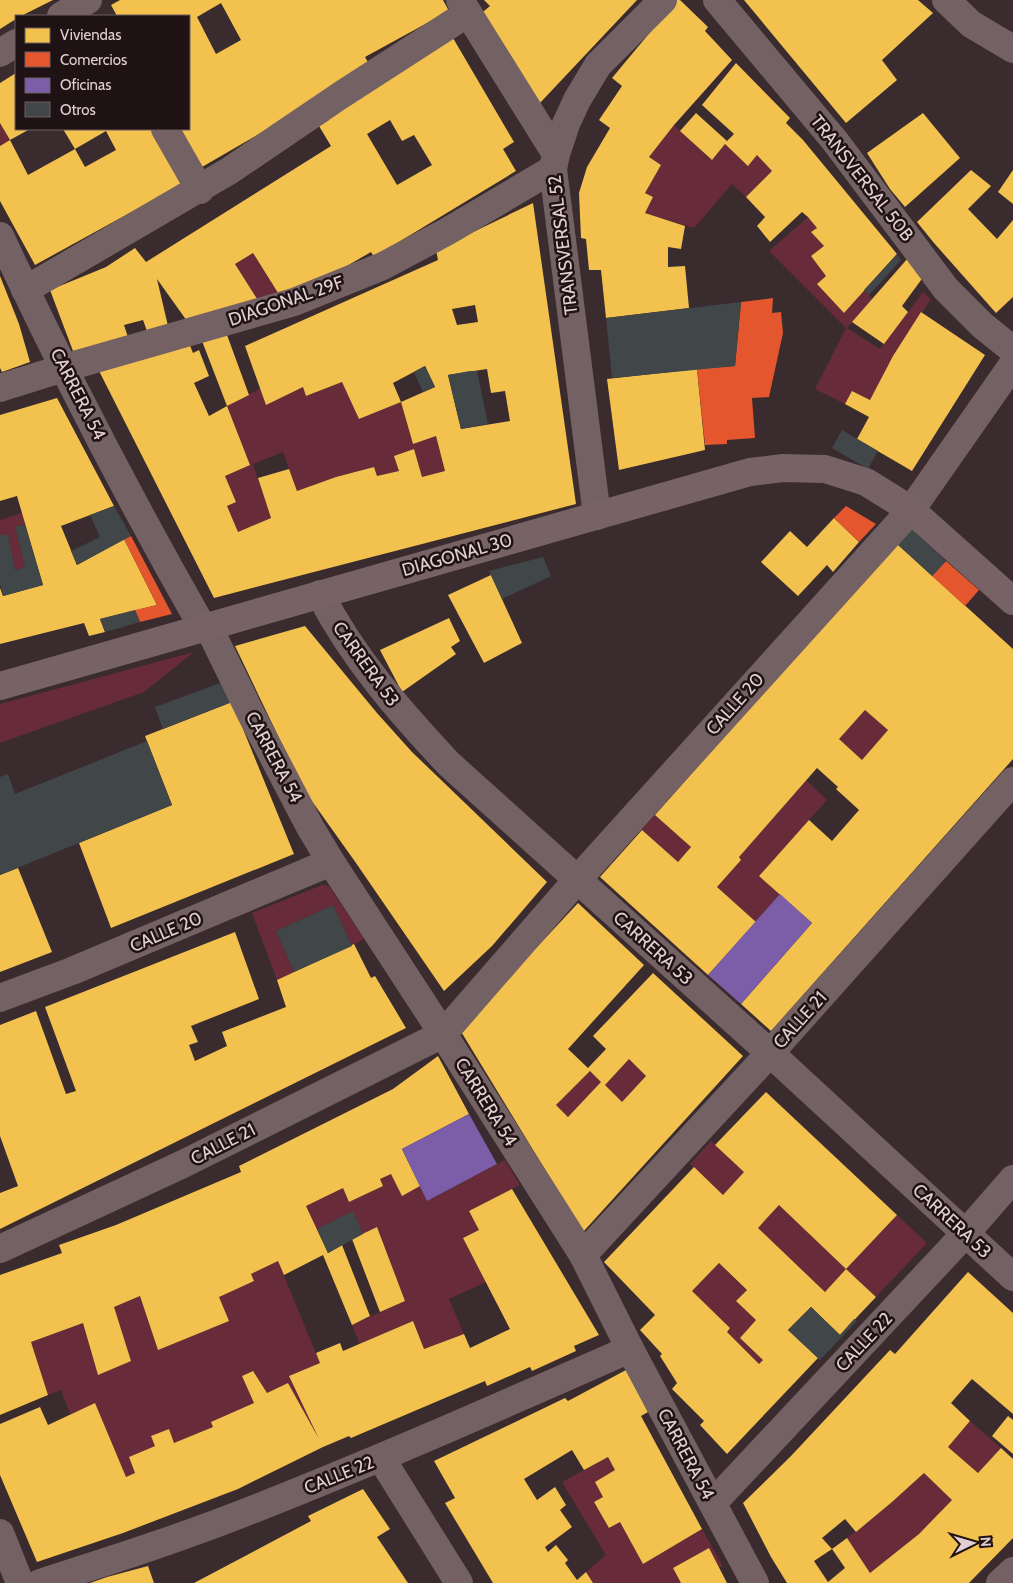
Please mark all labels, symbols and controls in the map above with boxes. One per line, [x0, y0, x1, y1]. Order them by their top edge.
legend [15, 15, 190, 130]
text: Viviendas [60, 26, 121, 44]
text: Comercios [60, 51, 127, 69]
text: Oficinas [60, 76, 111, 94]
text: Otros [60, 101, 96, 119]
street label: TRANSVERSAL 50B [806, 110, 918, 246]
street label: TRANSVERSAL 52 [544, 174, 582, 316]
street label: DIAGONAL 29F [225, 271, 347, 331]
street label: CARRERA 54 [45, 344, 111, 444]
street label: DIAGONAL 30 [399, 529, 515, 581]
street label: CARRERA 53 [328, 617, 404, 711]
street label: CALLE 20 [701, 668, 769, 740]
street label: CARRERA 54 [241, 708, 307, 806]
street label: CALLE 20 [127, 907, 205, 957]
street label: CARRERA 53 [609, 907, 697, 989]
street label: CALLE 21 [769, 987, 831, 1053]
street label: CARRERA 54 [450, 1054, 522, 1150]
street label: CALLE 21 [187, 1118, 259, 1170]
street label: CARRERA 53 [908, 1179, 996, 1263]
street label: CALLE 22 [831, 1308, 897, 1376]
street label: CARRERA 54 [653, 1405, 719, 1503]
street label: CALLE 22 [301, 1451, 377, 1499]
north arrow [948, 1518, 998, 1568]
text: N [977, 1536, 995, 1548]

